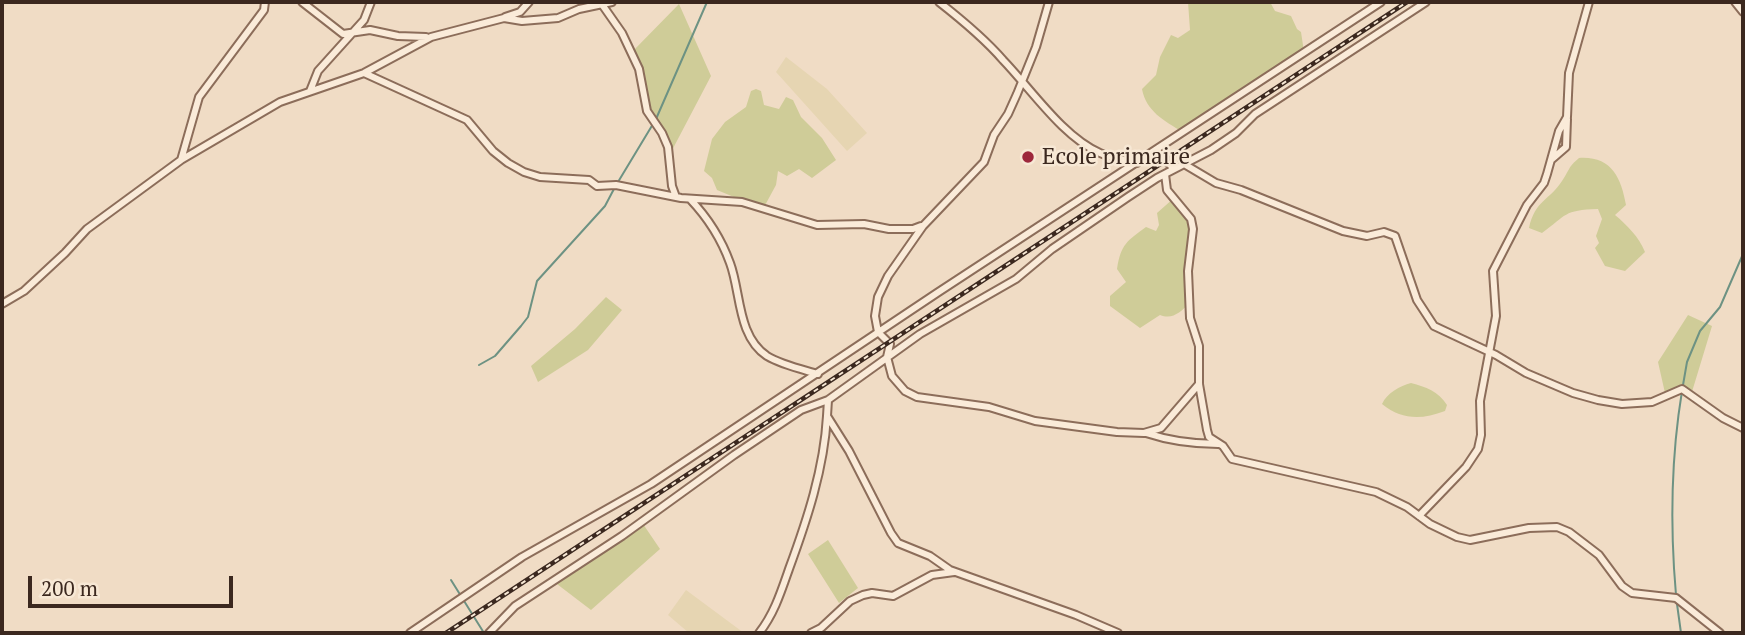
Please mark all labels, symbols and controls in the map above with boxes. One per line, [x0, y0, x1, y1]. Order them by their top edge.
place label: Ecole primaire [1042, 143, 1190, 171]
marker: Ecole primaire [1020, 149, 1036, 165]
scale bar [32, 562, 236, 606]
text: 200 m [41, 574, 98, 602]

